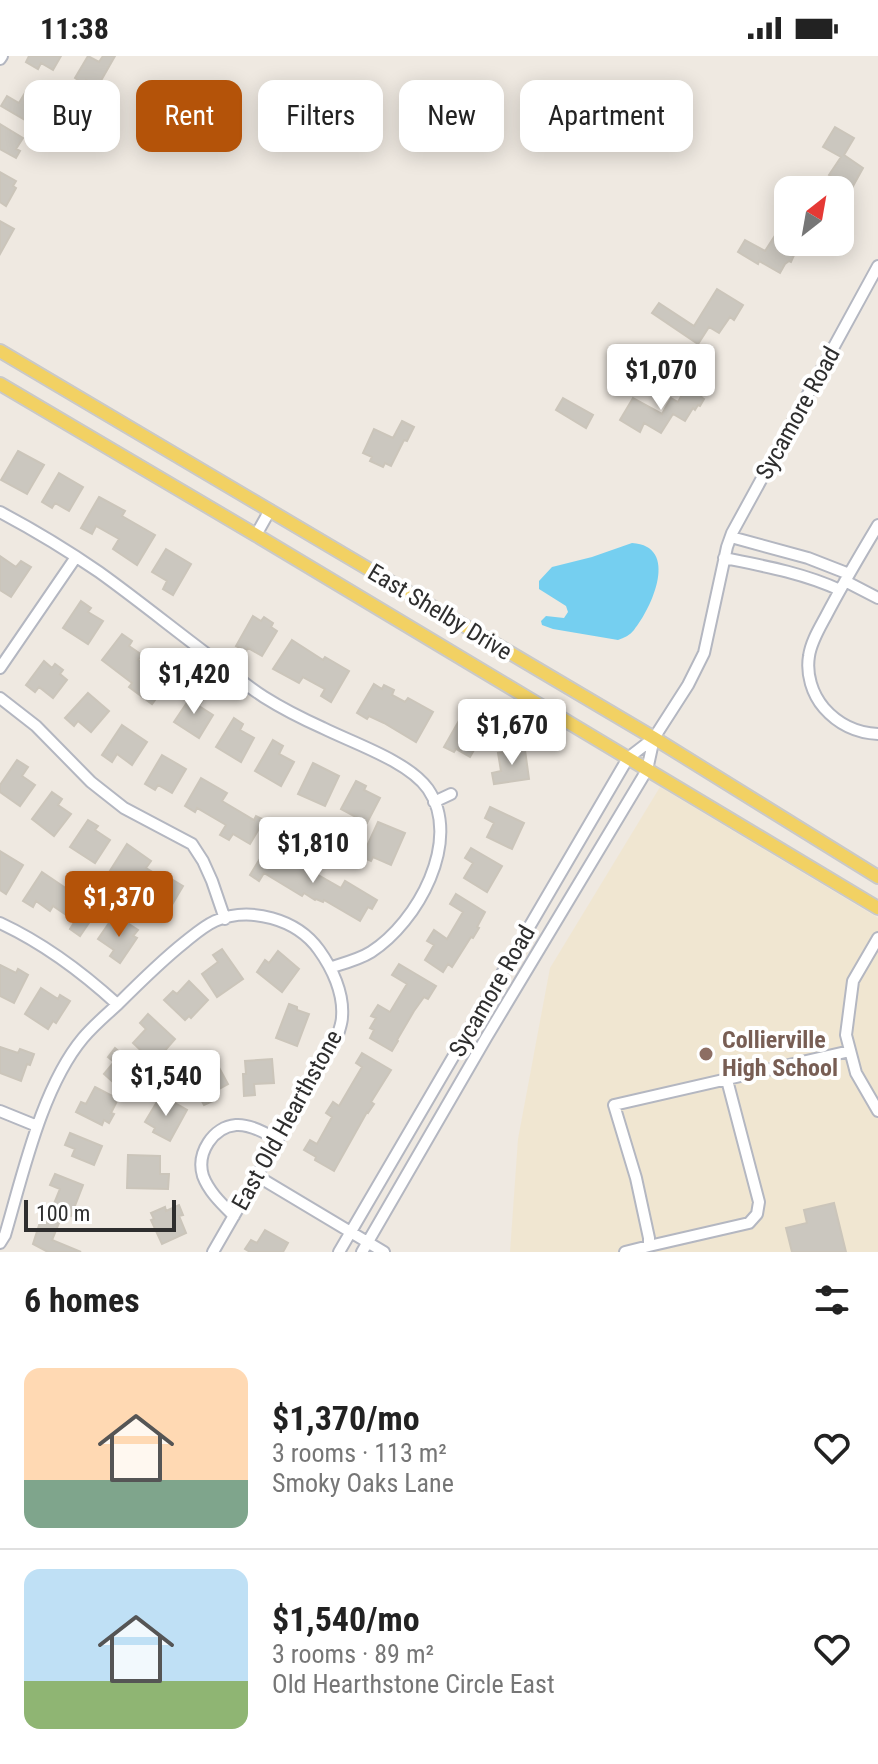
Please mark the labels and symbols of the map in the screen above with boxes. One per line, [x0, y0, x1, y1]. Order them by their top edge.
north arrow [774, 176, 854, 256]
street label: Sycamore Road [750, 342, 846, 484]
pin: $1,070 [596, 344, 726, 412]
street label: East Shelby Drive [363, 558, 517, 666]
pin: $1,420 [129, 648, 259, 716]
pin: $1,670 [447, 699, 577, 767]
pin: $1,810 [248, 817, 378, 885]
pin: $1,370 [54, 871, 184, 939]
street label: Sycamore Road [443, 920, 541, 1062]
street label: East Old Hearthstone [226, 1025, 348, 1215]
place label: Collierville High School [722, 1026, 838, 1082]
marker: Collierville High School [697, 1045, 715, 1063]
pin: $1,540 [101, 1050, 231, 1118]
scale bar [24, 1196, 176, 1232]

